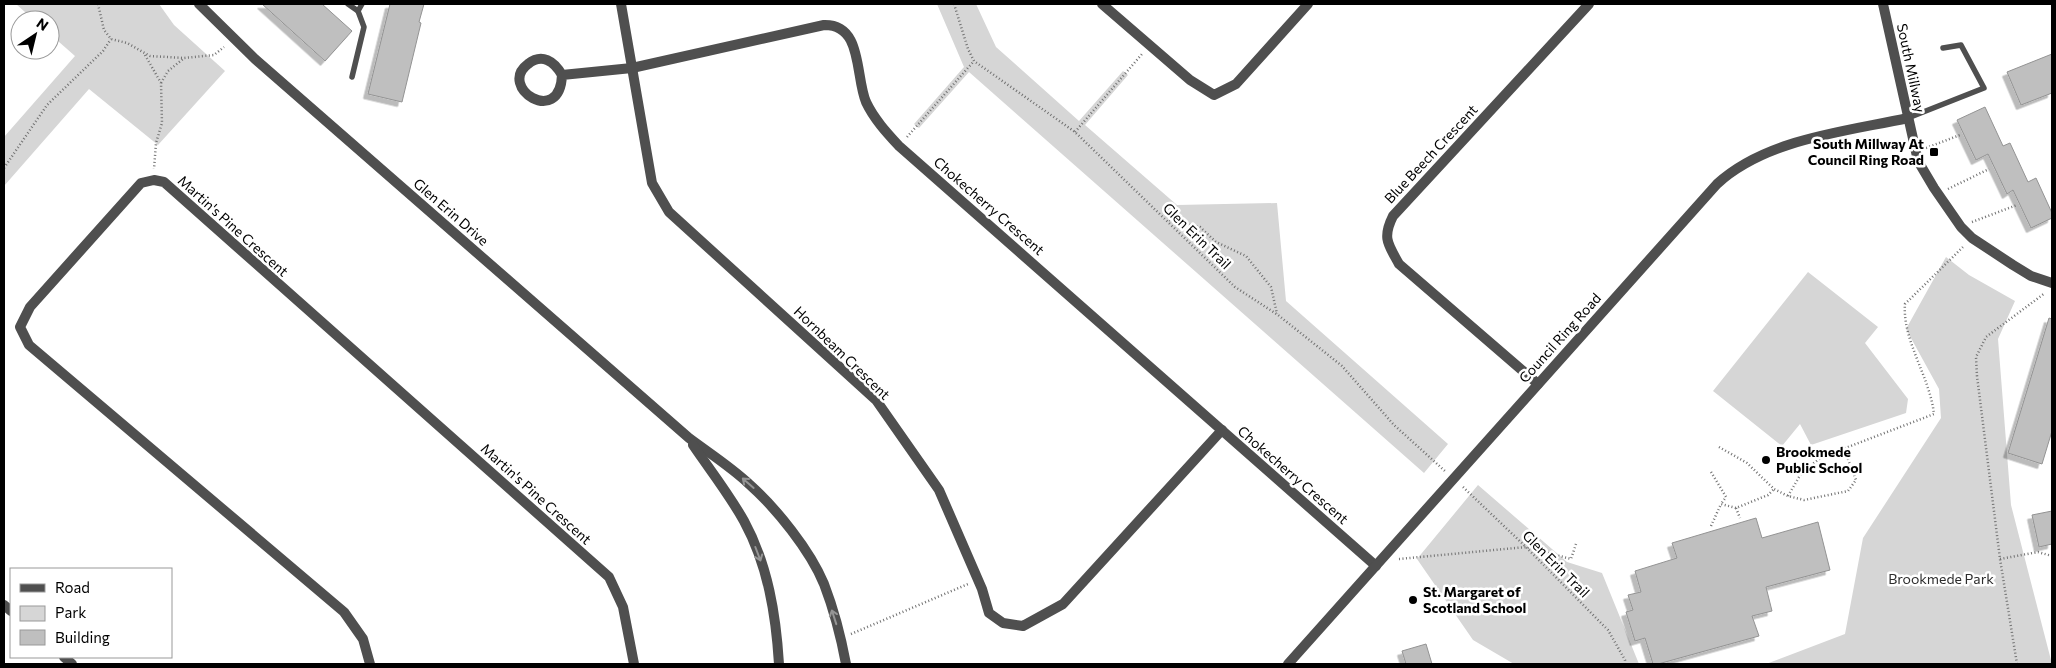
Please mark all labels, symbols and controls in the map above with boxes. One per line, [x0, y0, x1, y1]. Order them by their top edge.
north arrow [10, 10, 60, 60]
text: N [34, 14, 52, 34]
street label: South Millway [1894, 22, 1929, 114]
street label: Blue Beech Crescent [1381, 101, 1481, 207]
place label: South Millway At Council Ring Road [1808, 135, 1924, 168]
marker: South Millway At Council Ring Road [1928, 146, 1940, 158]
street label: Chokecherry Crescent [931, 153, 1048, 258]
street label: Martin's Pine Crescent [175, 172, 292, 280]
street label: Glen Erin Drive [410, 174, 492, 249]
street label: Glen Erin Trail [1160, 199, 1235, 272]
street label: Council Ring Road [1515, 289, 1604, 386]
street label: Hornbeam Crescent [791, 302, 894, 403]
street label: Chokecherry Crescent [1235, 422, 1352, 527]
street label: Martin's Pine Crescent [478, 440, 595, 548]
place label: Brookmede Public School [1776, 443, 1862, 476]
marker: Brookmede Public School [1760, 454, 1772, 466]
one-way arrow [741, 477, 754, 488]
street label: Glen Erin Trail [1519, 527, 1593, 601]
one-way arrow [754, 546, 763, 561]
legend [10, 568, 172, 658]
park label: Brookmede Park [1888, 570, 1994, 587]
text: Road [55, 578, 90, 596]
place label: St. Margaret of Scotland School [1423, 583, 1526, 616]
marker: St. Margaret of Scotland School [1407, 594, 1419, 606]
text: Park [55, 603, 86, 621]
one-way arrow [829, 609, 839, 625]
text: Building [55, 628, 110, 646]

